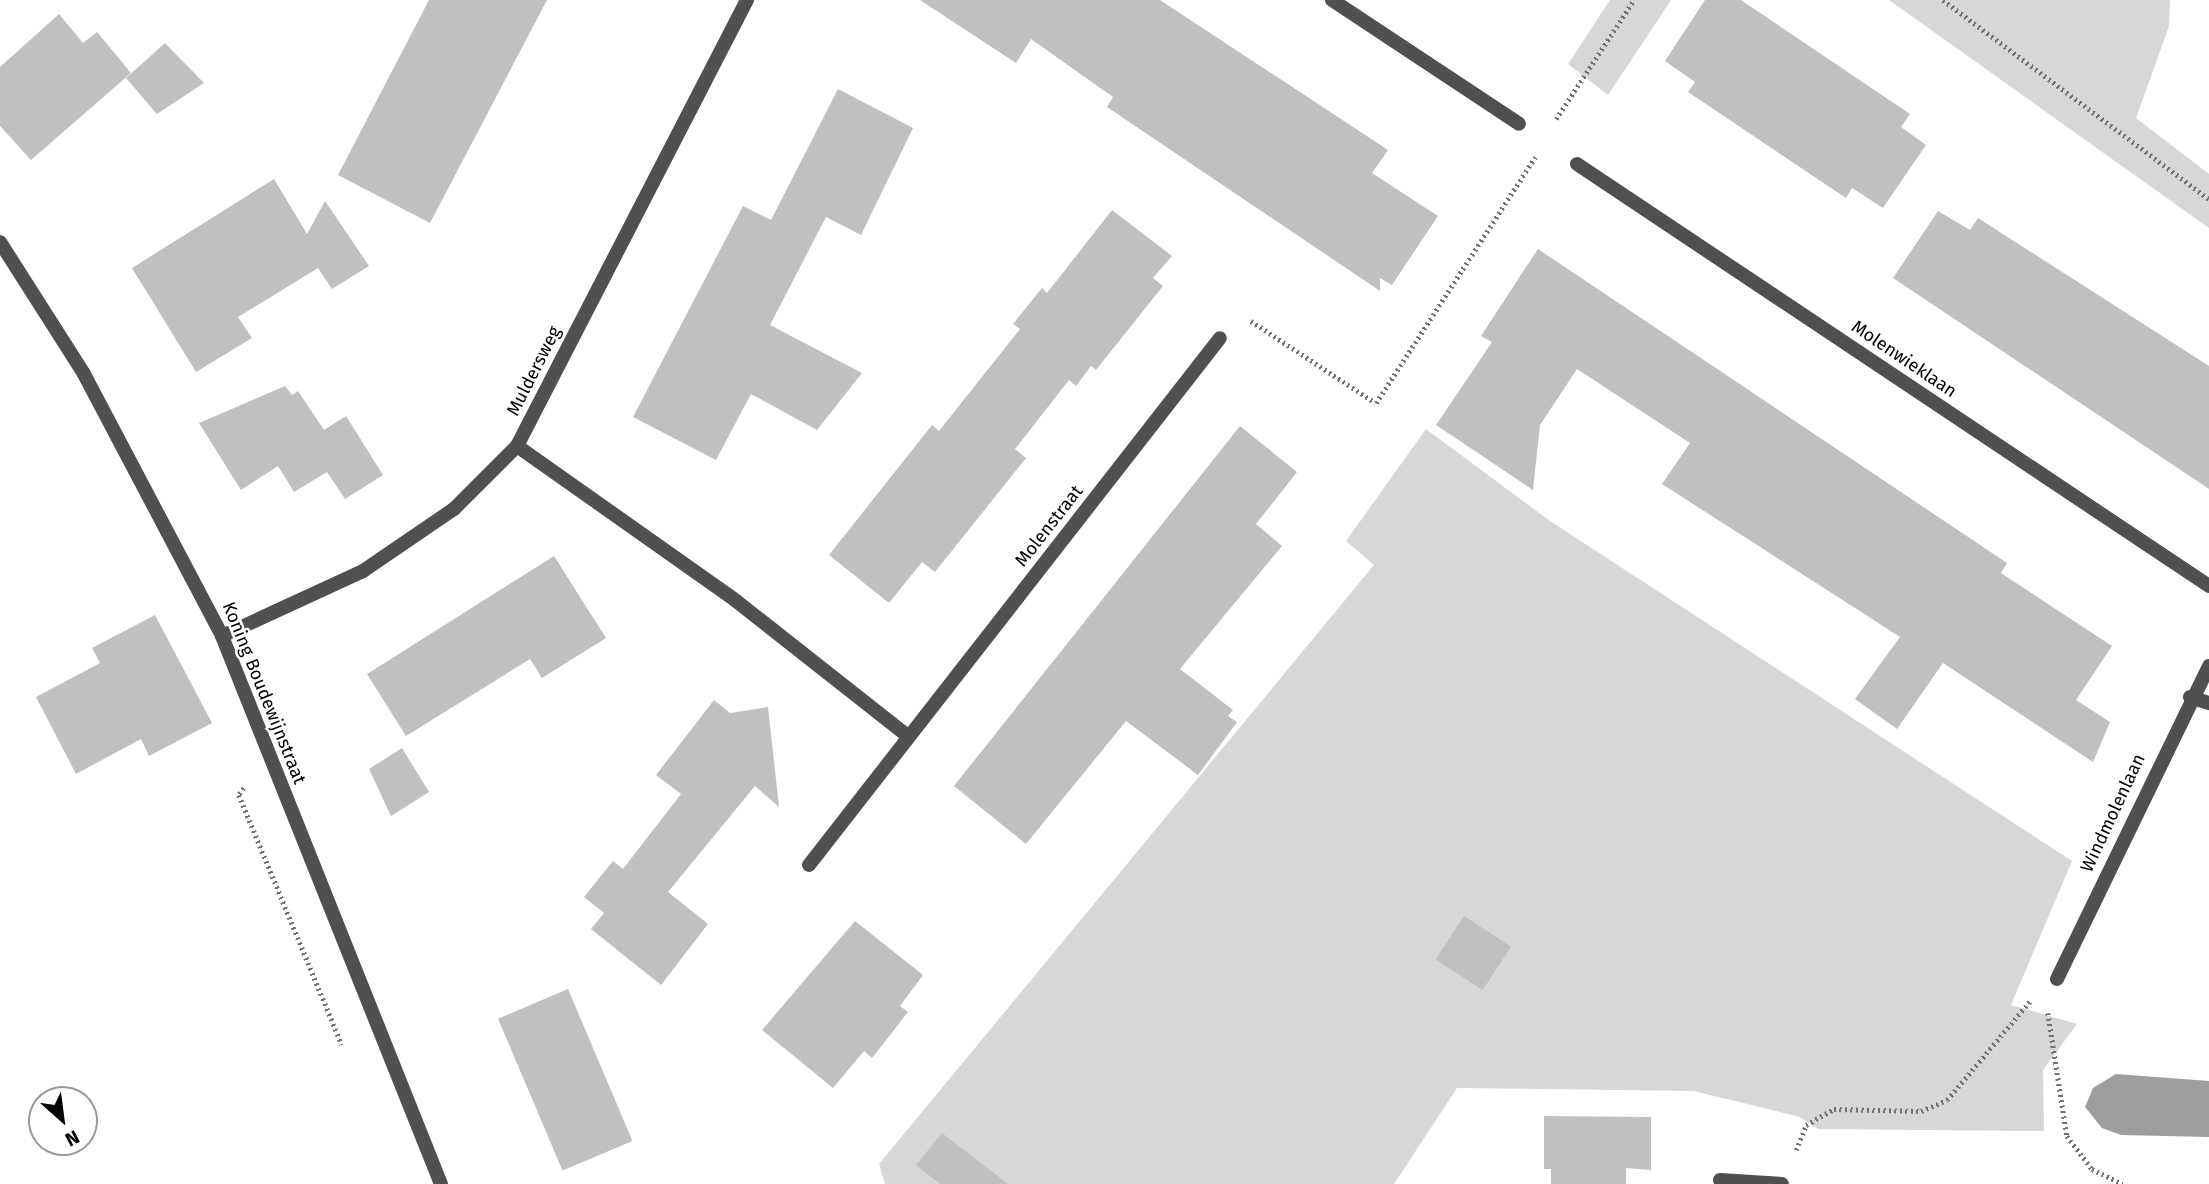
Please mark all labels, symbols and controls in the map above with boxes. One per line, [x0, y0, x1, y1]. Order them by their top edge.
street label: Molenwieklaan [1847, 316, 1961, 402]
street label: Muldersweg [502, 323, 566, 419]
street label: Molenstraat [1011, 481, 1087, 571]
street label: Koning Boudewijnstraat [218, 599, 310, 787]
street label: Windmolenlaan [2076, 750, 2150, 876]
north arrow [28, 1086, 98, 1156]
text: N [61, 1125, 83, 1151]

